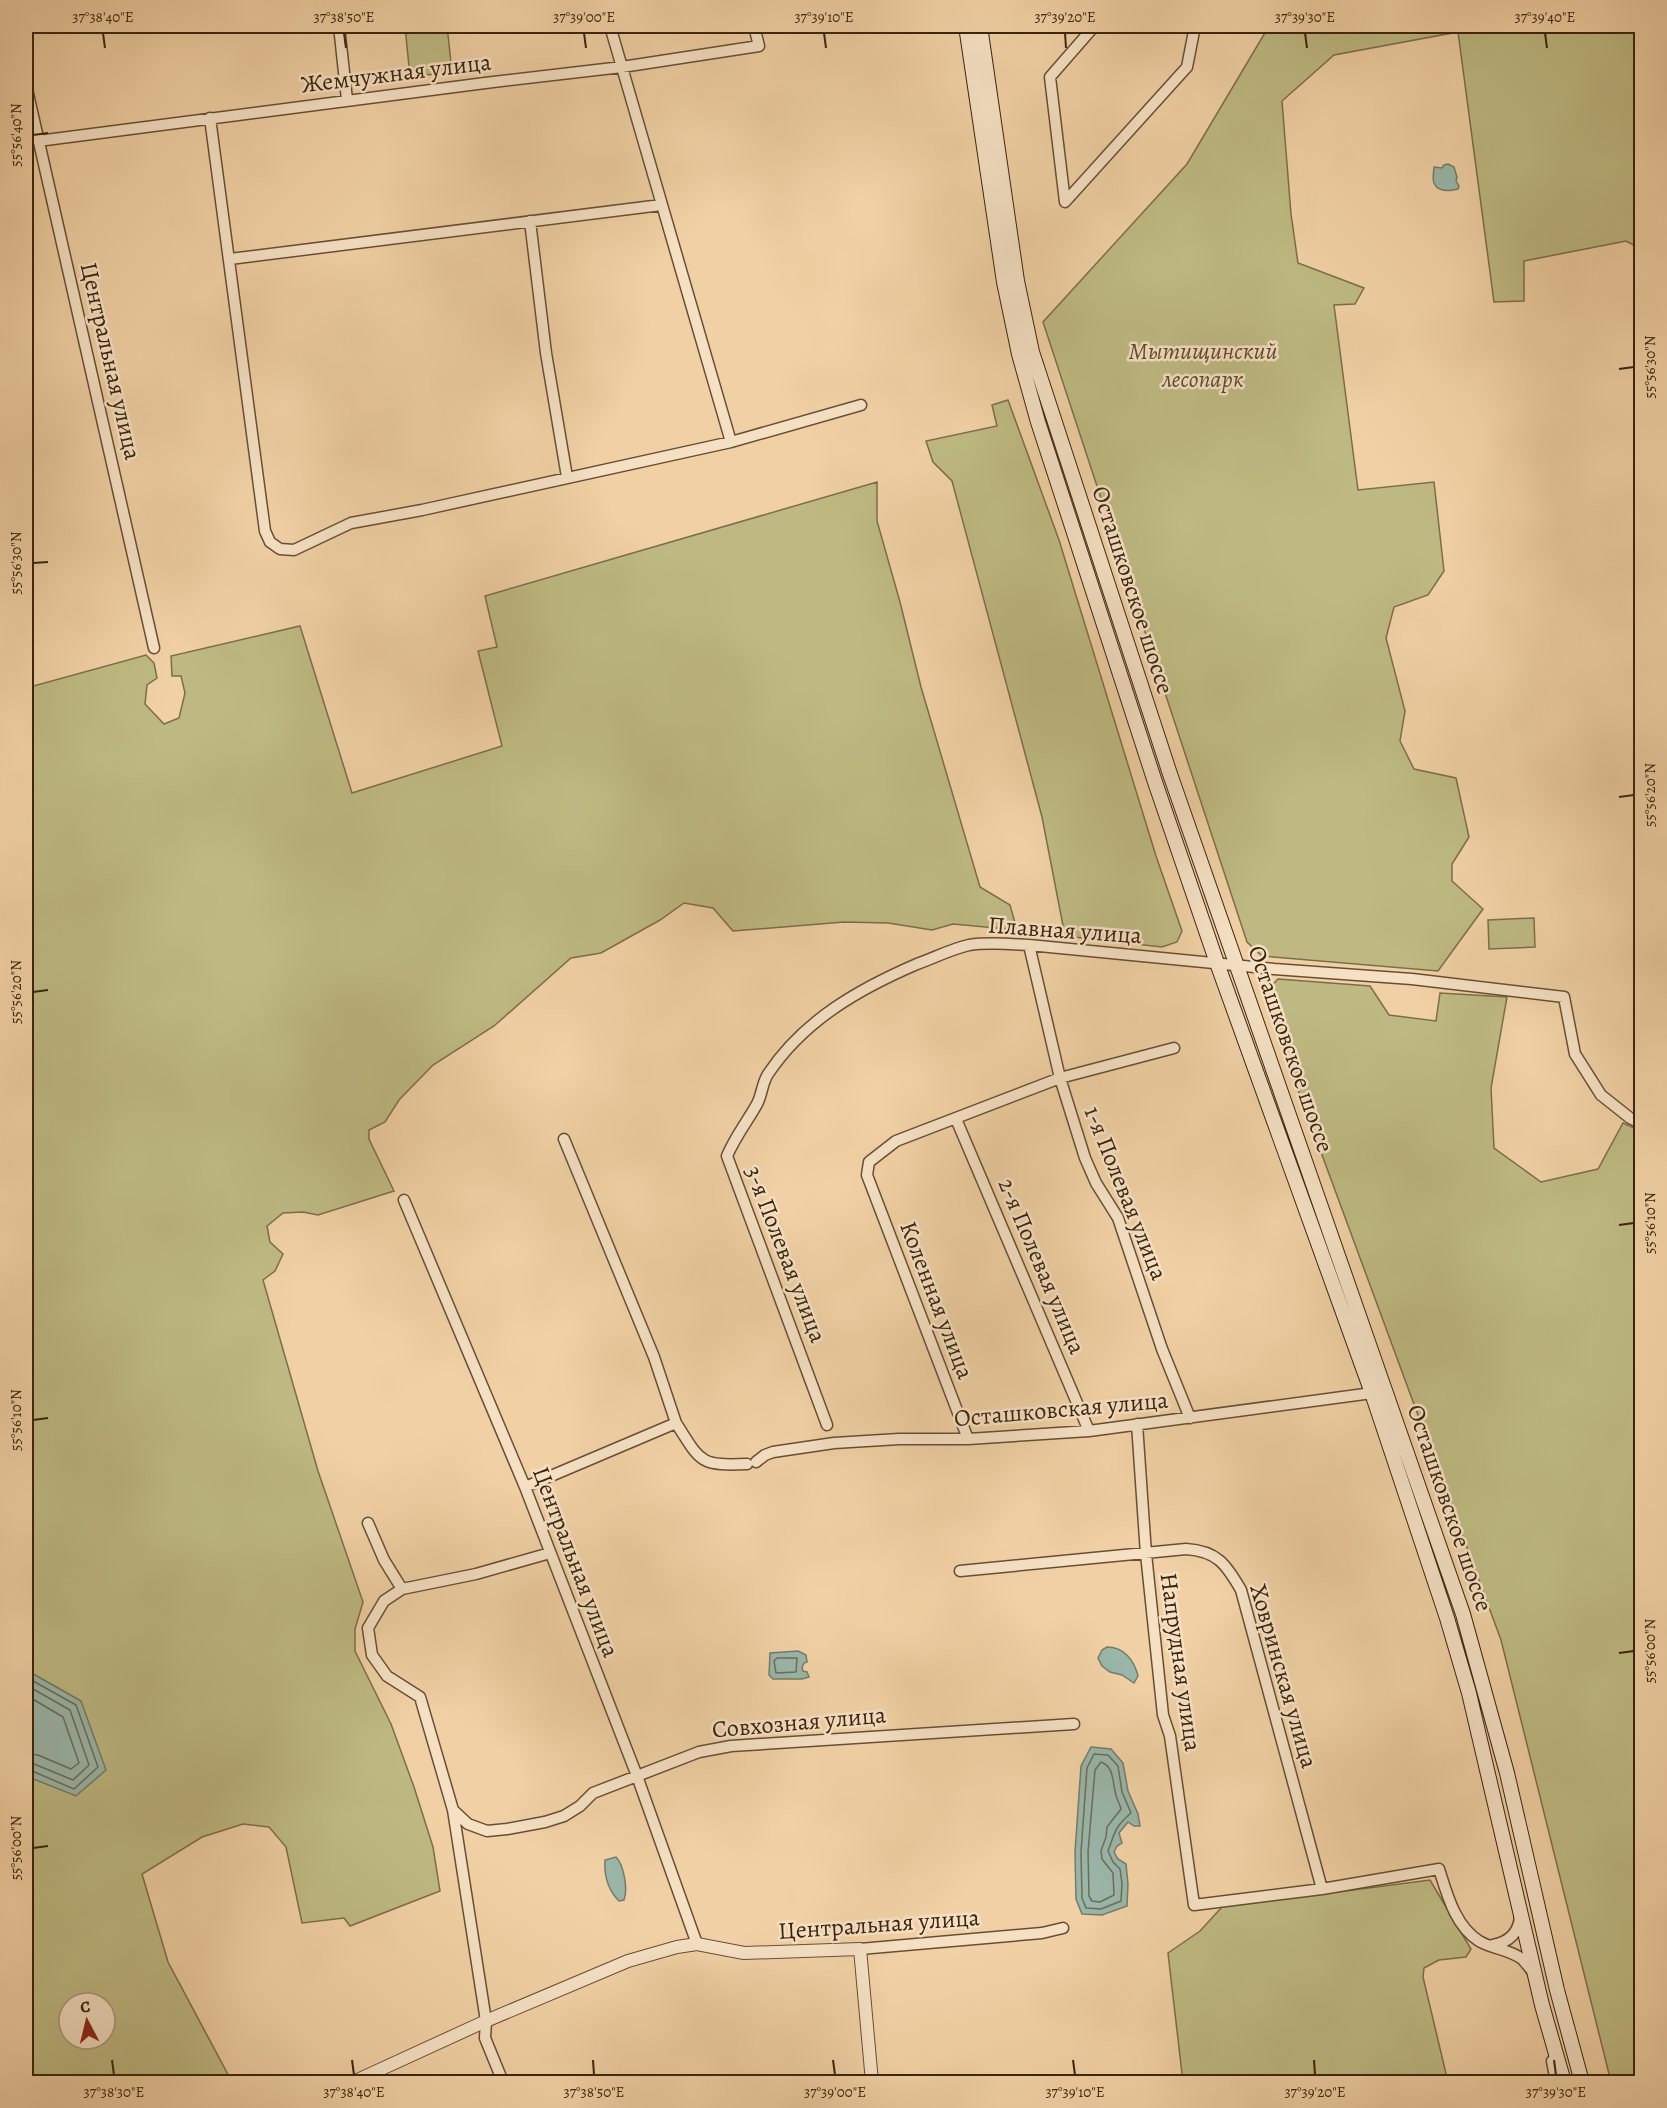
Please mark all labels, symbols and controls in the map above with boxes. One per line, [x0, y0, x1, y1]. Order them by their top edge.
text: 37°38'40"E [72, 7, 134, 27]
text: 37°38'50"E [313, 7, 375, 27]
text: 37°39'00"E [553, 7, 615, 27]
text: 37°39'10"E [794, 7, 854, 27]
text: 37°39'20"E [1034, 7, 1096, 27]
text: 37°39'30"E [1275, 7, 1335, 27]
text: 37°39'40"E [1515, 7, 1575, 27]
street label: Жемчужная улица [299, 45, 493, 101]
text: 55°56'40"N [6, 103, 26, 167]
street label: Центральная улица [73, 259, 149, 463]
park label: Мытищинский лесопарк [1129, 335, 1277, 395]
text: 55°56'30"N [1640, 335, 1660, 398]
street label: Осташковское шоссе [1084, 482, 1182, 698]
text: 55°56'30"N [6, 531, 26, 594]
text: 55°56'20"N [1640, 763, 1660, 827]
street label: Плавная улица [987, 909, 1143, 951]
street label: Осташковское шоссе [1241, 941, 1341, 1157]
text: 55°56'20"N [6, 960, 26, 1024]
street label: 1-я Полевая улица [1077, 1101, 1175, 1285]
street label: 3-я Полевая улица [738, 1161, 834, 1347]
street label: 2-я Полевая улица [991, 1173, 1093, 1359]
text: 55°56'10"N [1640, 1192, 1660, 1254]
street label: Коленная улица [892, 1217, 982, 1383]
street label: Осташковская улица [953, 1384, 1169, 1434]
text: 55°56'10"N [6, 1389, 26, 1451]
street label: Осташковское шоссе [1400, 1400, 1500, 1616]
street label: Центральная улица [525, 1462, 627, 1662]
street label: Напрудная улица [1153, 1571, 1209, 1753]
street label: Ховринская улица [1242, 1580, 1326, 1772]
text: 55°56'00"N [1640, 1618, 1660, 1683]
street label: Совхозная улица [711, 1698, 887, 1746]
text: 55°56'00"N [6, 1815, 26, 1880]
street label: Центральная улица [777, 1901, 981, 1947]
north arrow [57, 1991, 117, 2051]
text: С [79, 1996, 92, 2019]
text: 37°38'30"E [84, 2082, 144, 2102]
text: 37°38'40"E [323, 2082, 385, 2102]
text: 37°38'50"E [563, 2082, 625, 2102]
text: 37°39'00"E [804, 2082, 866, 2102]
text: 37°39'10"E [1045, 2082, 1105, 2102]
text: 37°39'20"E [1284, 2082, 1346, 2102]
text: 37°39'30"E [1526, 2082, 1586, 2102]

